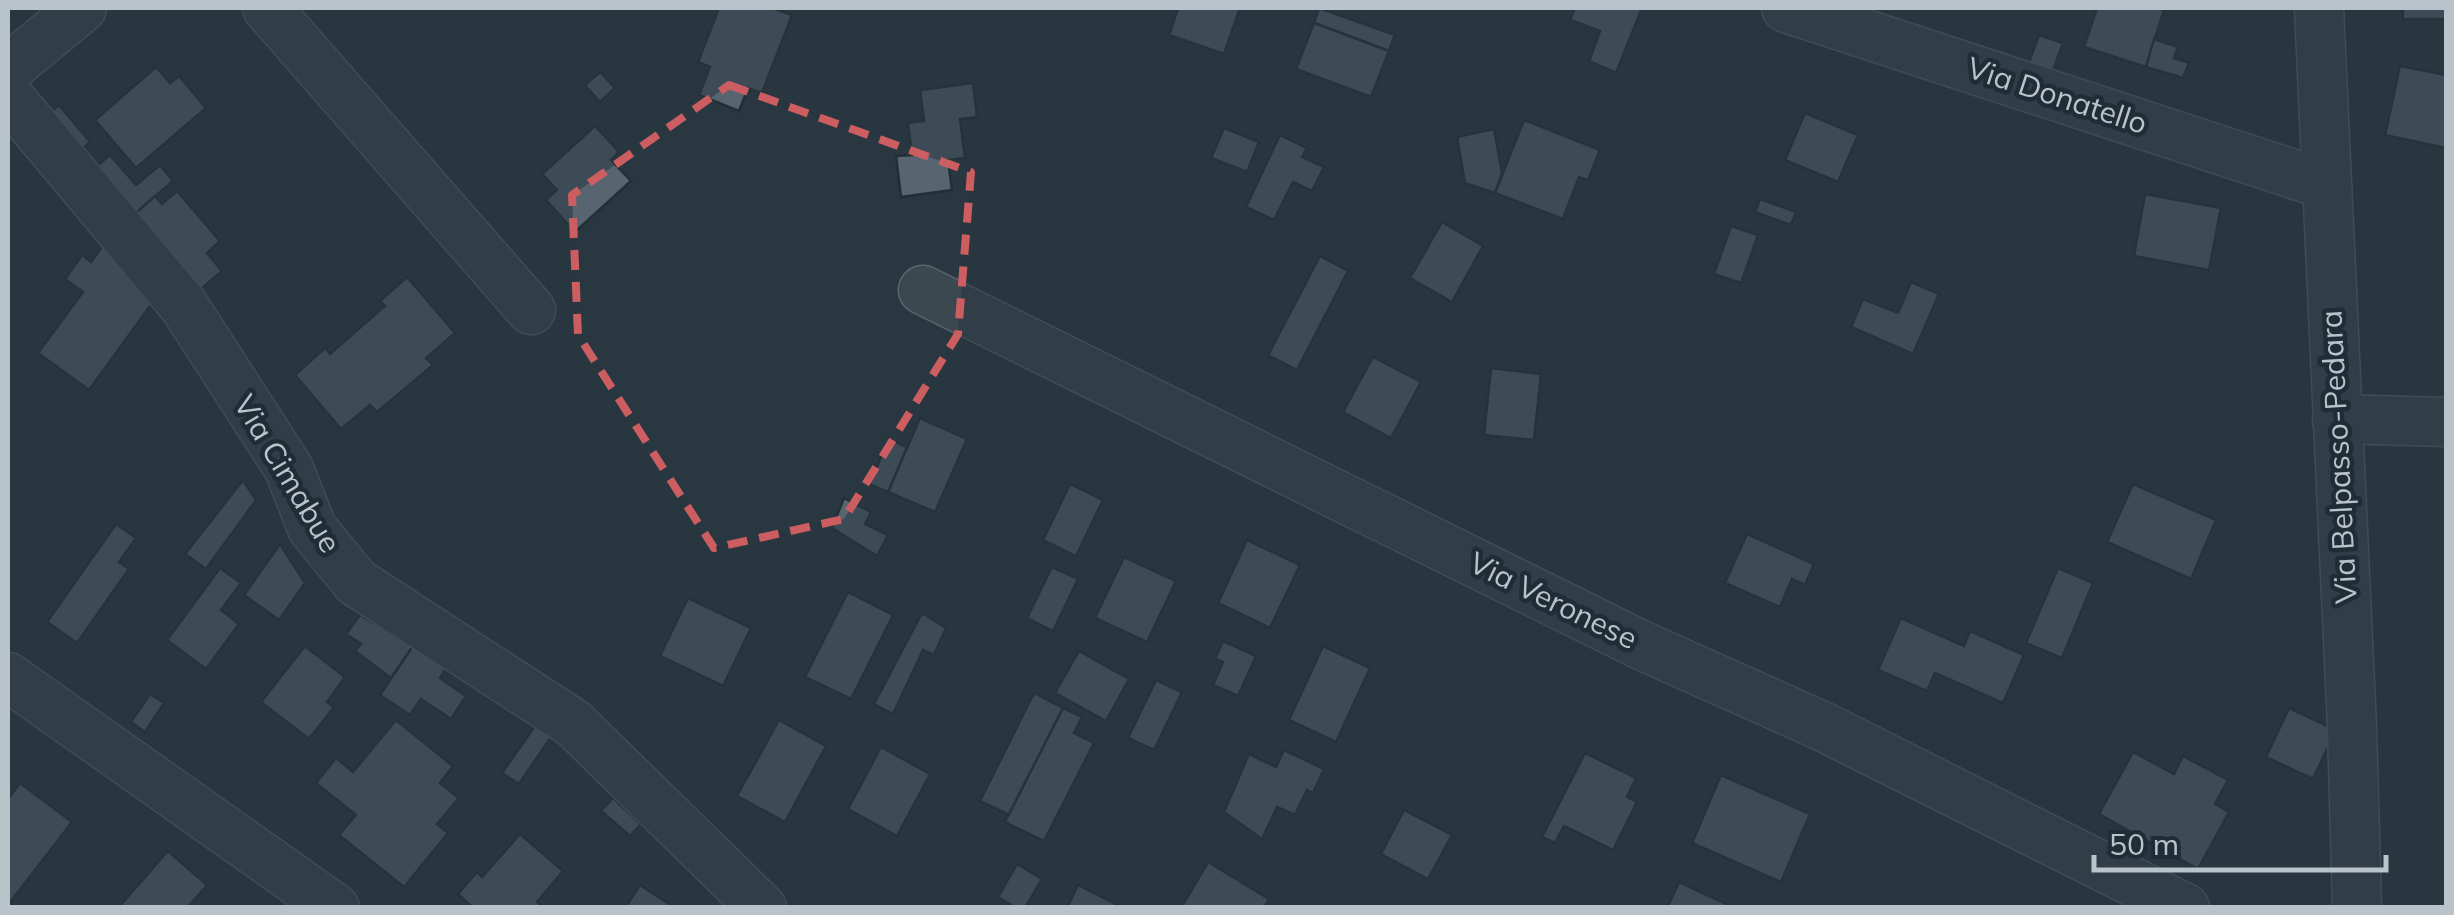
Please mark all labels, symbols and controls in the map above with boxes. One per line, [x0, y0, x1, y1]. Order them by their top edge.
street label: Via Donatello [1962, 48, 2152, 142]
street label: Via Belpasso-Pedara [2311, 309, 2365, 605]
street label: Via Cimabue [226, 388, 350, 559]
street label: Via Veronese [1463, 543, 1644, 657]
scale bar [2094, 810, 2386, 872]
text: 50 m [2109, 825, 2179, 863]

